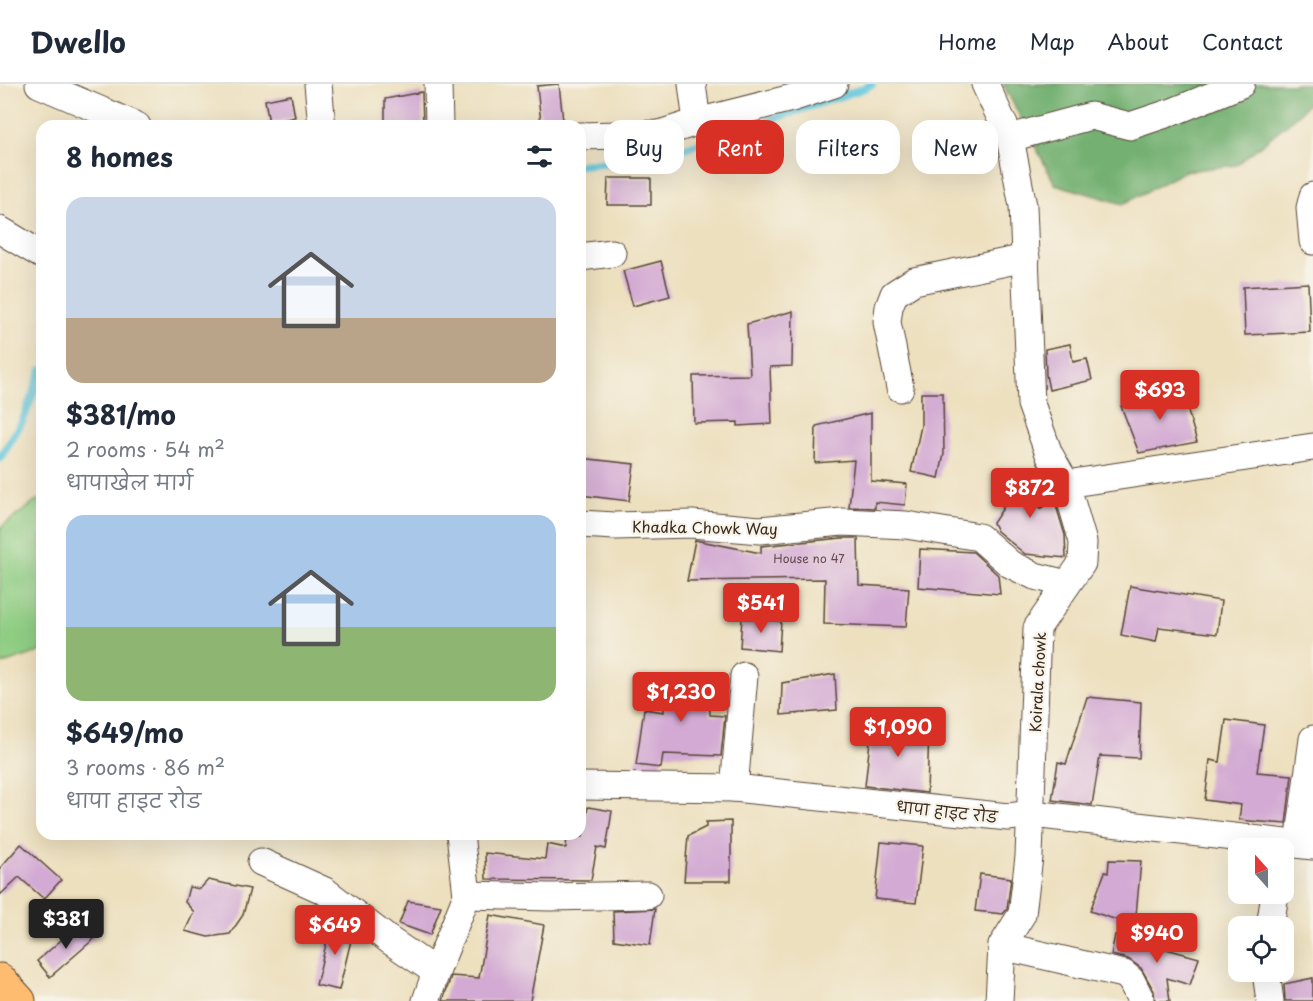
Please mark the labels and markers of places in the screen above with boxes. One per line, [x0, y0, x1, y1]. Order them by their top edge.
pin: $693 [1124, 370, 1196, 421]
pin: $872 [994, 468, 1066, 519]
pin: $541 [725, 583, 797, 634]
pin: $1,230 [632, 672, 730, 723]
pin: $1,090 [849, 707, 947, 758]
pin: $381 [30, 899, 102, 950]
pin: $649 [299, 905, 371, 956]
pin: $940 [1121, 913, 1193, 964]

